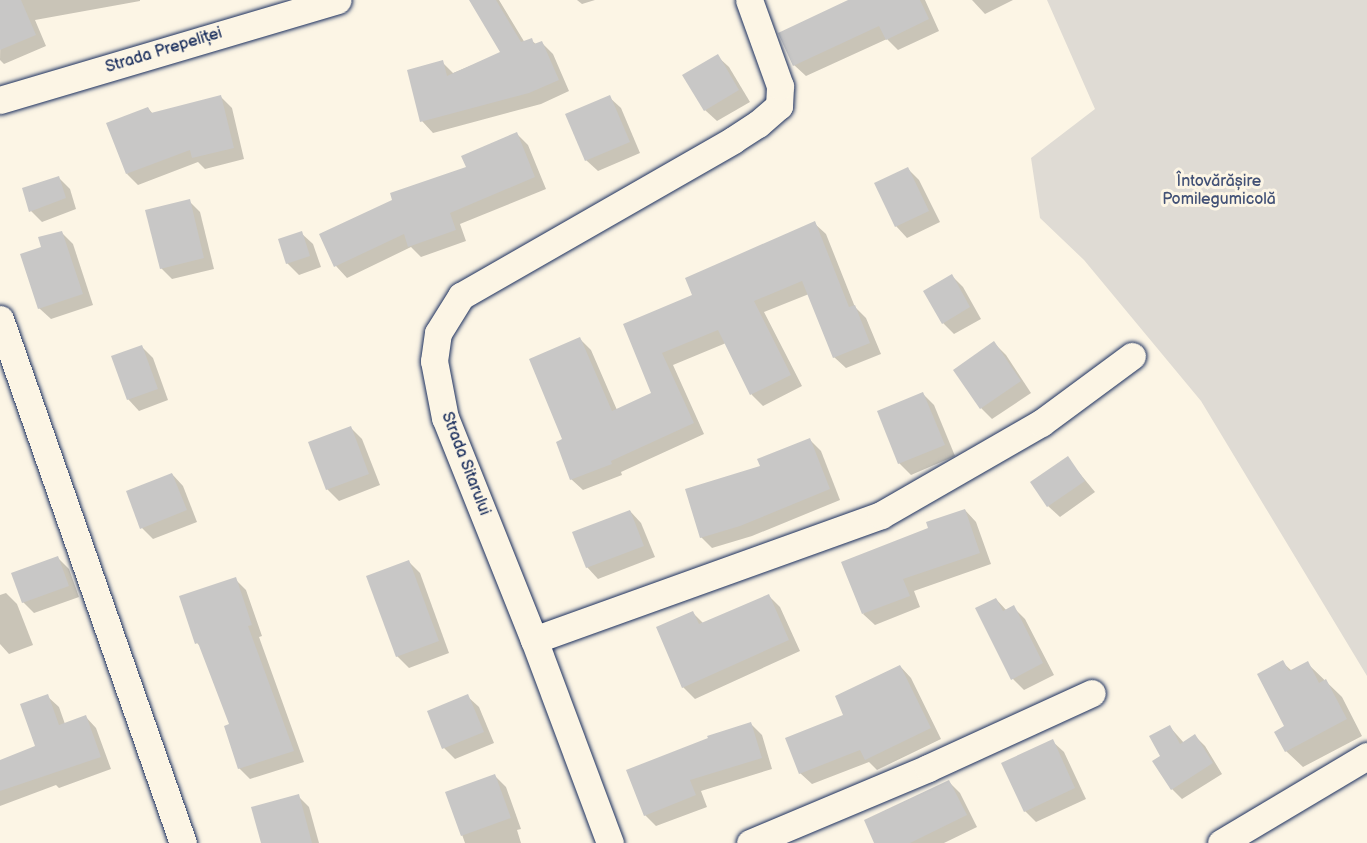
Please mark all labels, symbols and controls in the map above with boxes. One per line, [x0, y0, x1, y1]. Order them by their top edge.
street label: Strada Prepeliței [103, 24, 225, 78]
park label: Întovărășire Pomilegumicolă [1162, 172, 1276, 210]
street label: Strada Sitarului [436, 409, 494, 519]

